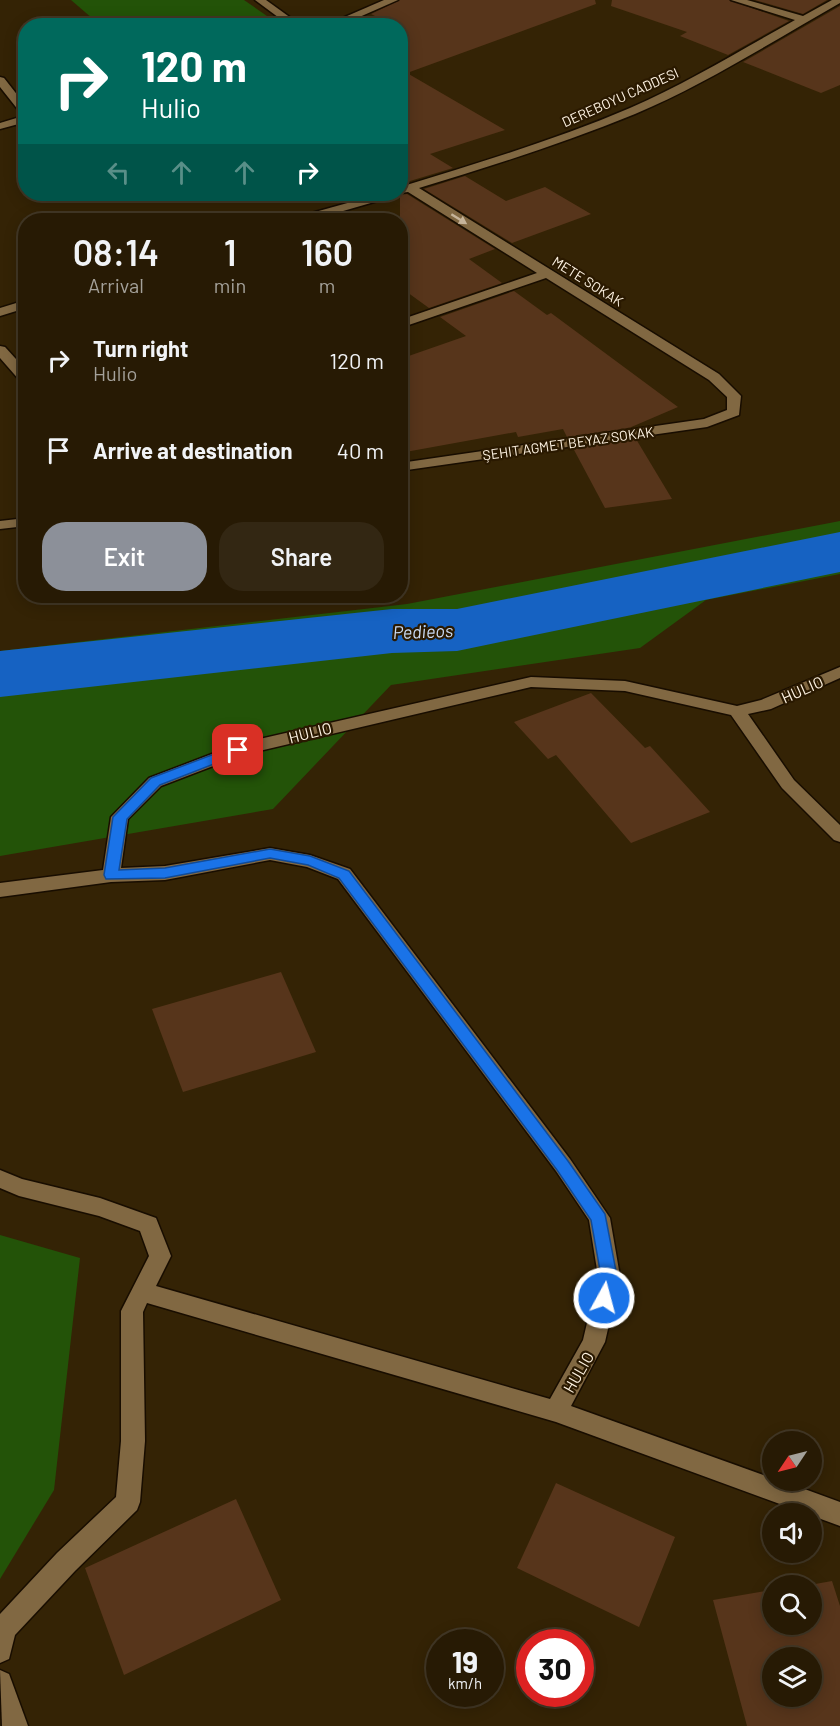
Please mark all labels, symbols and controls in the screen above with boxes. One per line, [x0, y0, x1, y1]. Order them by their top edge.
text: 120 m [141, 40, 247, 90]
icon: right [42, 42, 120, 120]
street label: DEREBOYU CADDESI [559, 64, 681, 130]
text: Hulio [141, 91, 201, 123]
icon: left [102, 156, 135, 189]
icon: ahead [165, 156, 198, 189]
icon: ahead [228, 156, 261, 189]
icon: right [291, 156, 324, 189]
one-way arrow [451, 213, 467, 224]
text: 08:14 [73, 230, 159, 273]
text: 1 [224, 230, 236, 273]
text: 160 [301, 230, 353, 273]
street label: METE SOKAK [549, 252, 627, 310]
text: Arrival [88, 273, 144, 297]
text: min [214, 273, 246, 297]
text: m [319, 273, 335, 297]
text: Turn right [93, 335, 188, 361]
icon: right [42, 344, 75, 377]
text: 120 m [329, 347, 384, 373]
text: Hulio [93, 361, 137, 385]
street label: ŞEHIT AGMET BEYAZ SOKAK [481, 423, 655, 463]
icon: arrive [42, 434, 75, 467]
text: Arrive at destination [93, 437, 292, 463]
text: 40 m [337, 437, 384, 463]
button: Exit [42, 522, 207, 591]
button: Share [219, 522, 384, 591]
water label: Pedieos [392, 619, 454, 643]
street label: HULIO [778, 671, 826, 707]
street label: HULIO [286, 717, 334, 747]
pin [212, 724, 263, 775]
icon: arrive [221, 733, 254, 766]
position arrow [572, 1266, 636, 1330]
street label: HULIO [559, 1348, 597, 1396]
north arrow [762, 1431, 822, 1491]
map controls [762, 1431, 822, 1707]
button: sound [762, 1503, 822, 1563]
button: search [762, 1575, 822, 1635]
speed limit sign: 30 [516, 1629, 594, 1707]
text: 19 [452, 1643, 478, 1679]
button: layers [762, 1647, 822, 1707]
text: km/h [448, 1674, 482, 1692]

